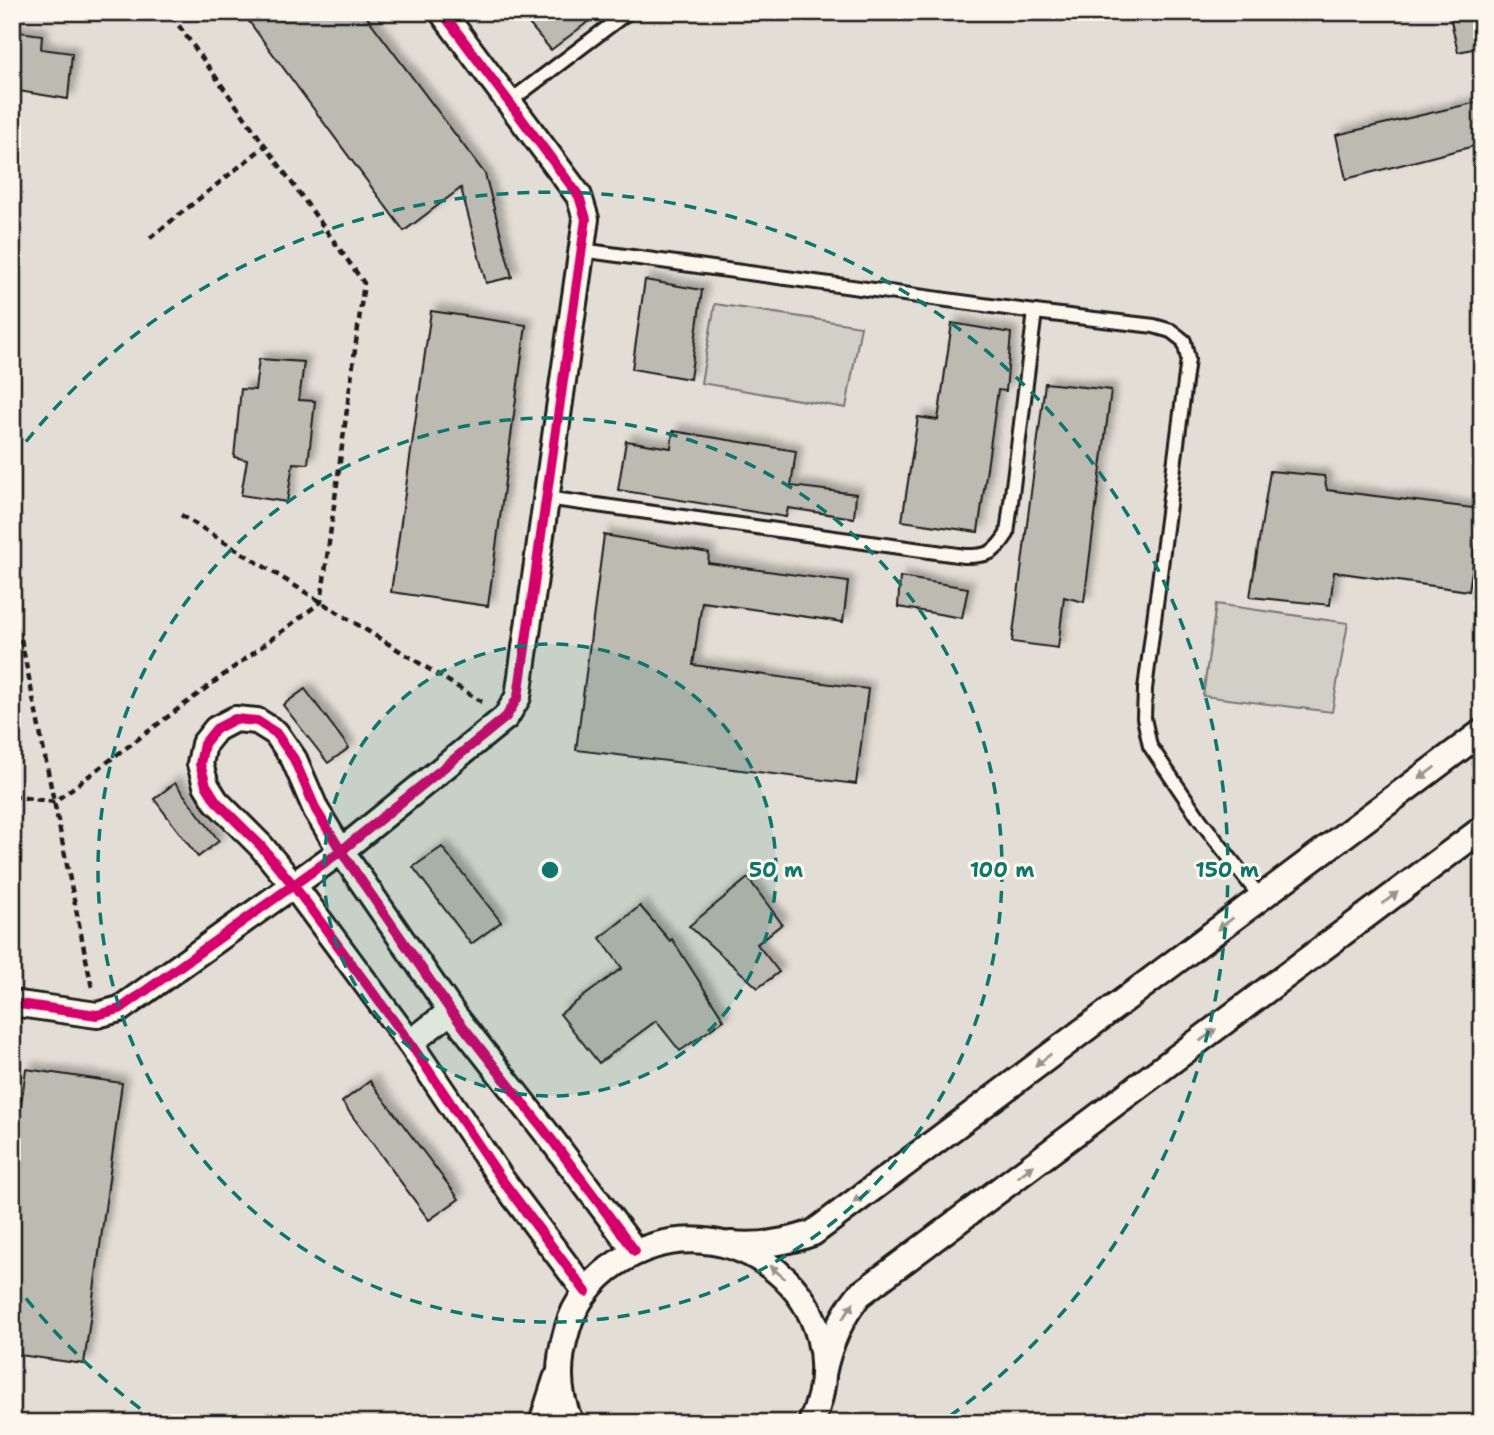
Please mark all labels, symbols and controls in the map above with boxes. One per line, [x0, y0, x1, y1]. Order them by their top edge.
one-way arrow [1418, 766, 1436, 780]
text: 50 m [749, 856, 803, 884]
text: 100 m [970, 856, 1034, 884]
text: 150 m [1195, 856, 1259, 884]
centre of rings [538, 858, 562, 882]
one-way arrow [1381, 892, 1399, 906]
one-way arrow [1216, 917, 1235, 931]
one-way arrow [1199, 1028, 1217, 1042]
one-way arrow [1034, 1053, 1052, 1067]
one-way arrow [1016, 1164, 1035, 1178]
one-way arrow [852, 1189, 870, 1203]
one-way arrow [768, 1264, 786, 1280]
one-way arrow [841, 1302, 855, 1320]

